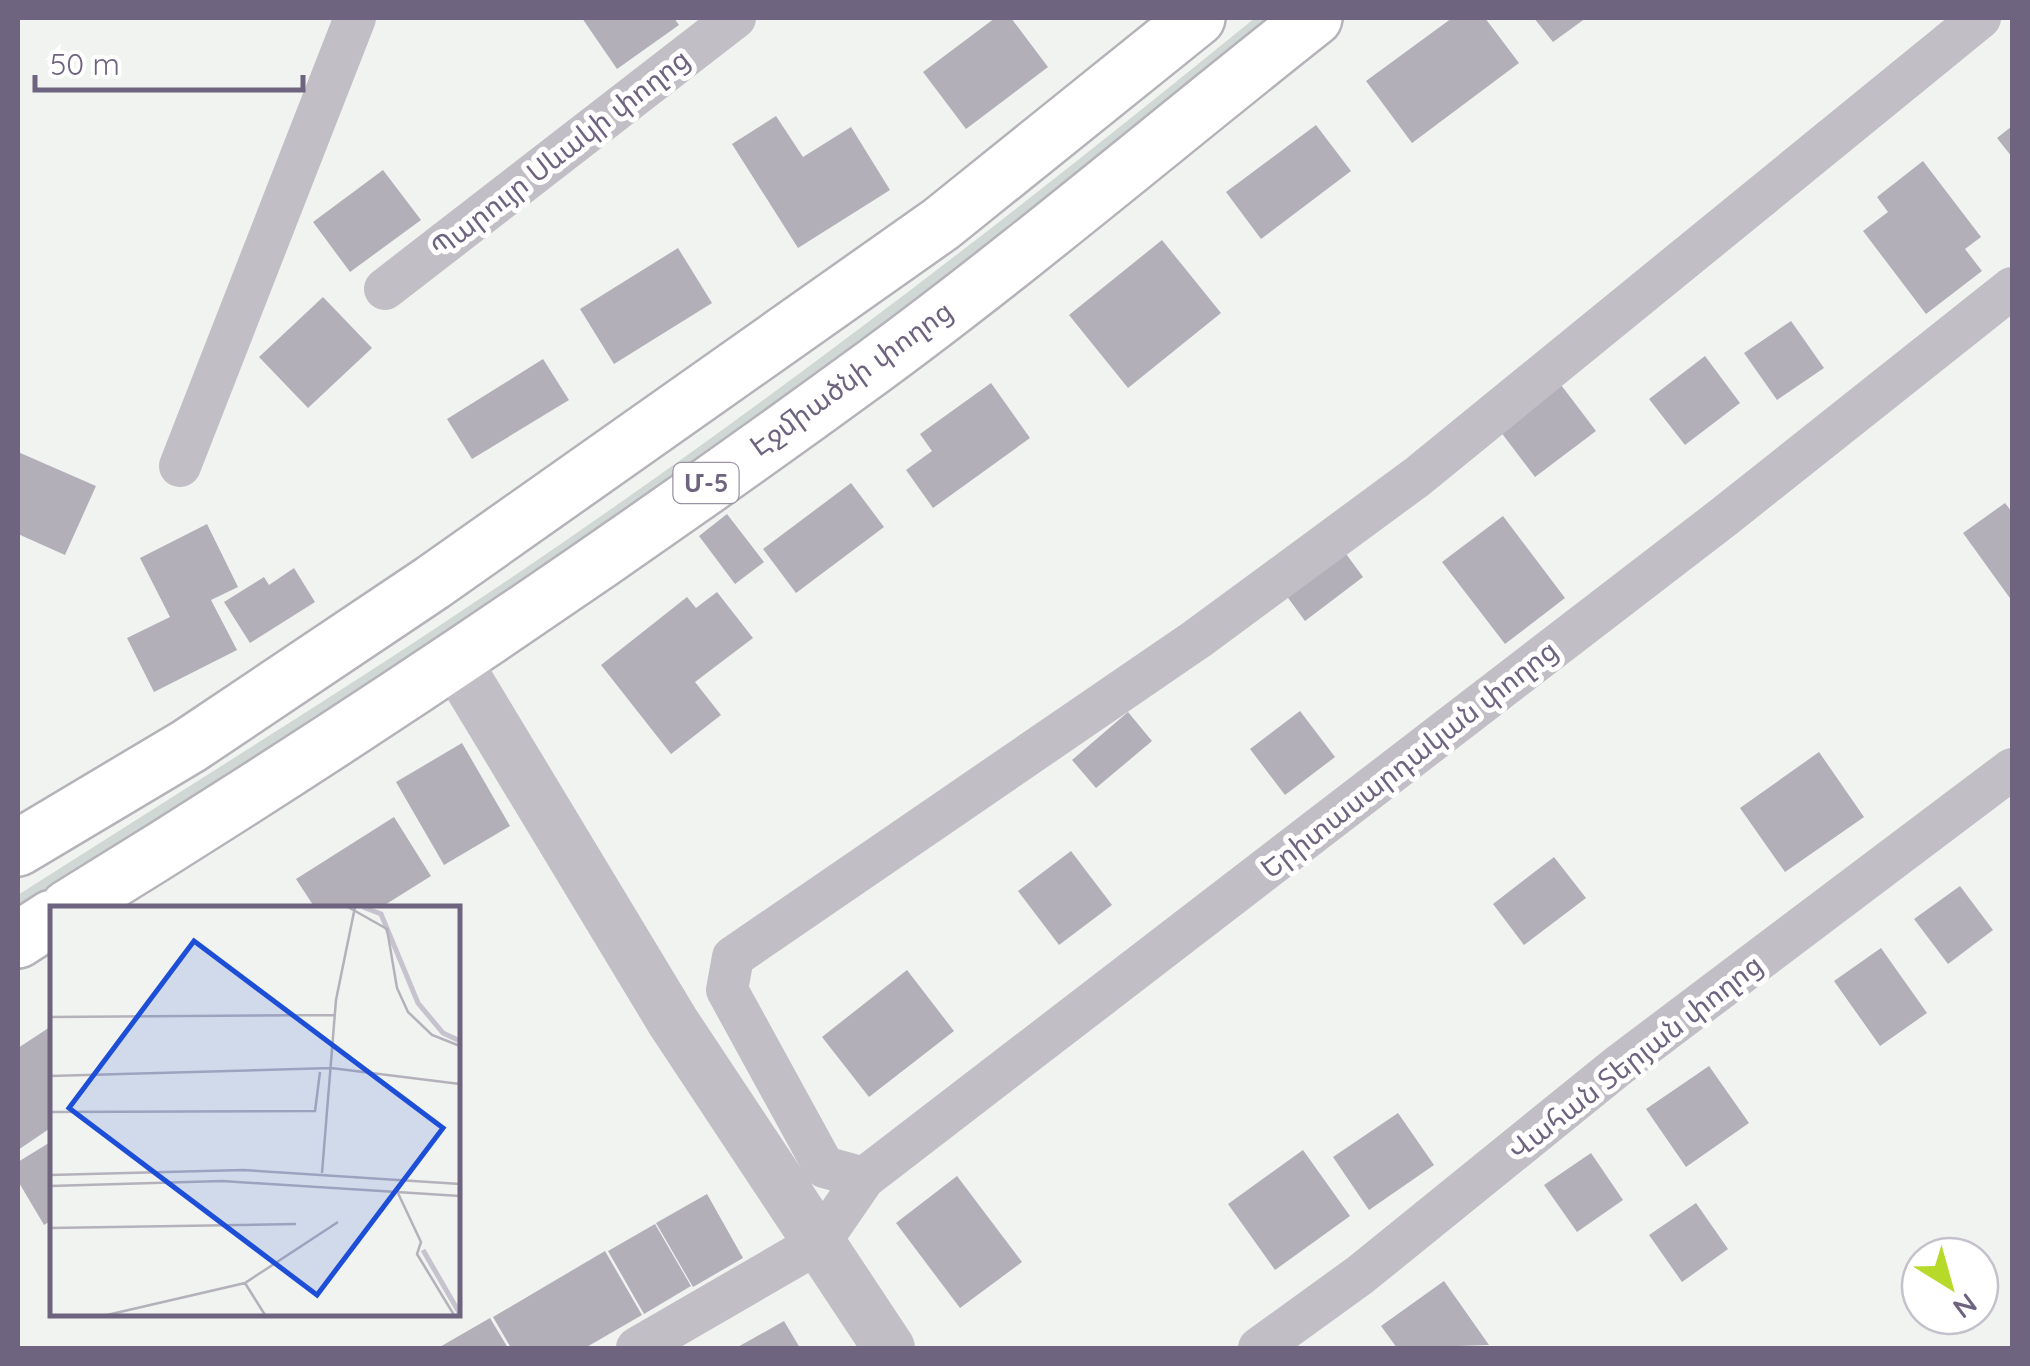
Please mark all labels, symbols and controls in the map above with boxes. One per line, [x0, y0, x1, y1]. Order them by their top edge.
scale bar [35, 30, 302, 92]
street label: Պարույր Սևակի փողոց [423, 41, 696, 265]
text: 50 m [50, 45, 120, 83]
street label: Էջմիածնի փողոց [743, 292, 959, 463]
road number: Մ-5 [674, 463, 738, 503]
street label: Երիտասարդական փողոց [1253, 632, 1564, 885]
inset map [50, 906, 460, 1316]
street label: Վահան Տերյան փողոց [1501, 946, 1769, 1167]
north arrow [1900, 1236, 2000, 1336]
text: N [1947, 1286, 1984, 1327]

